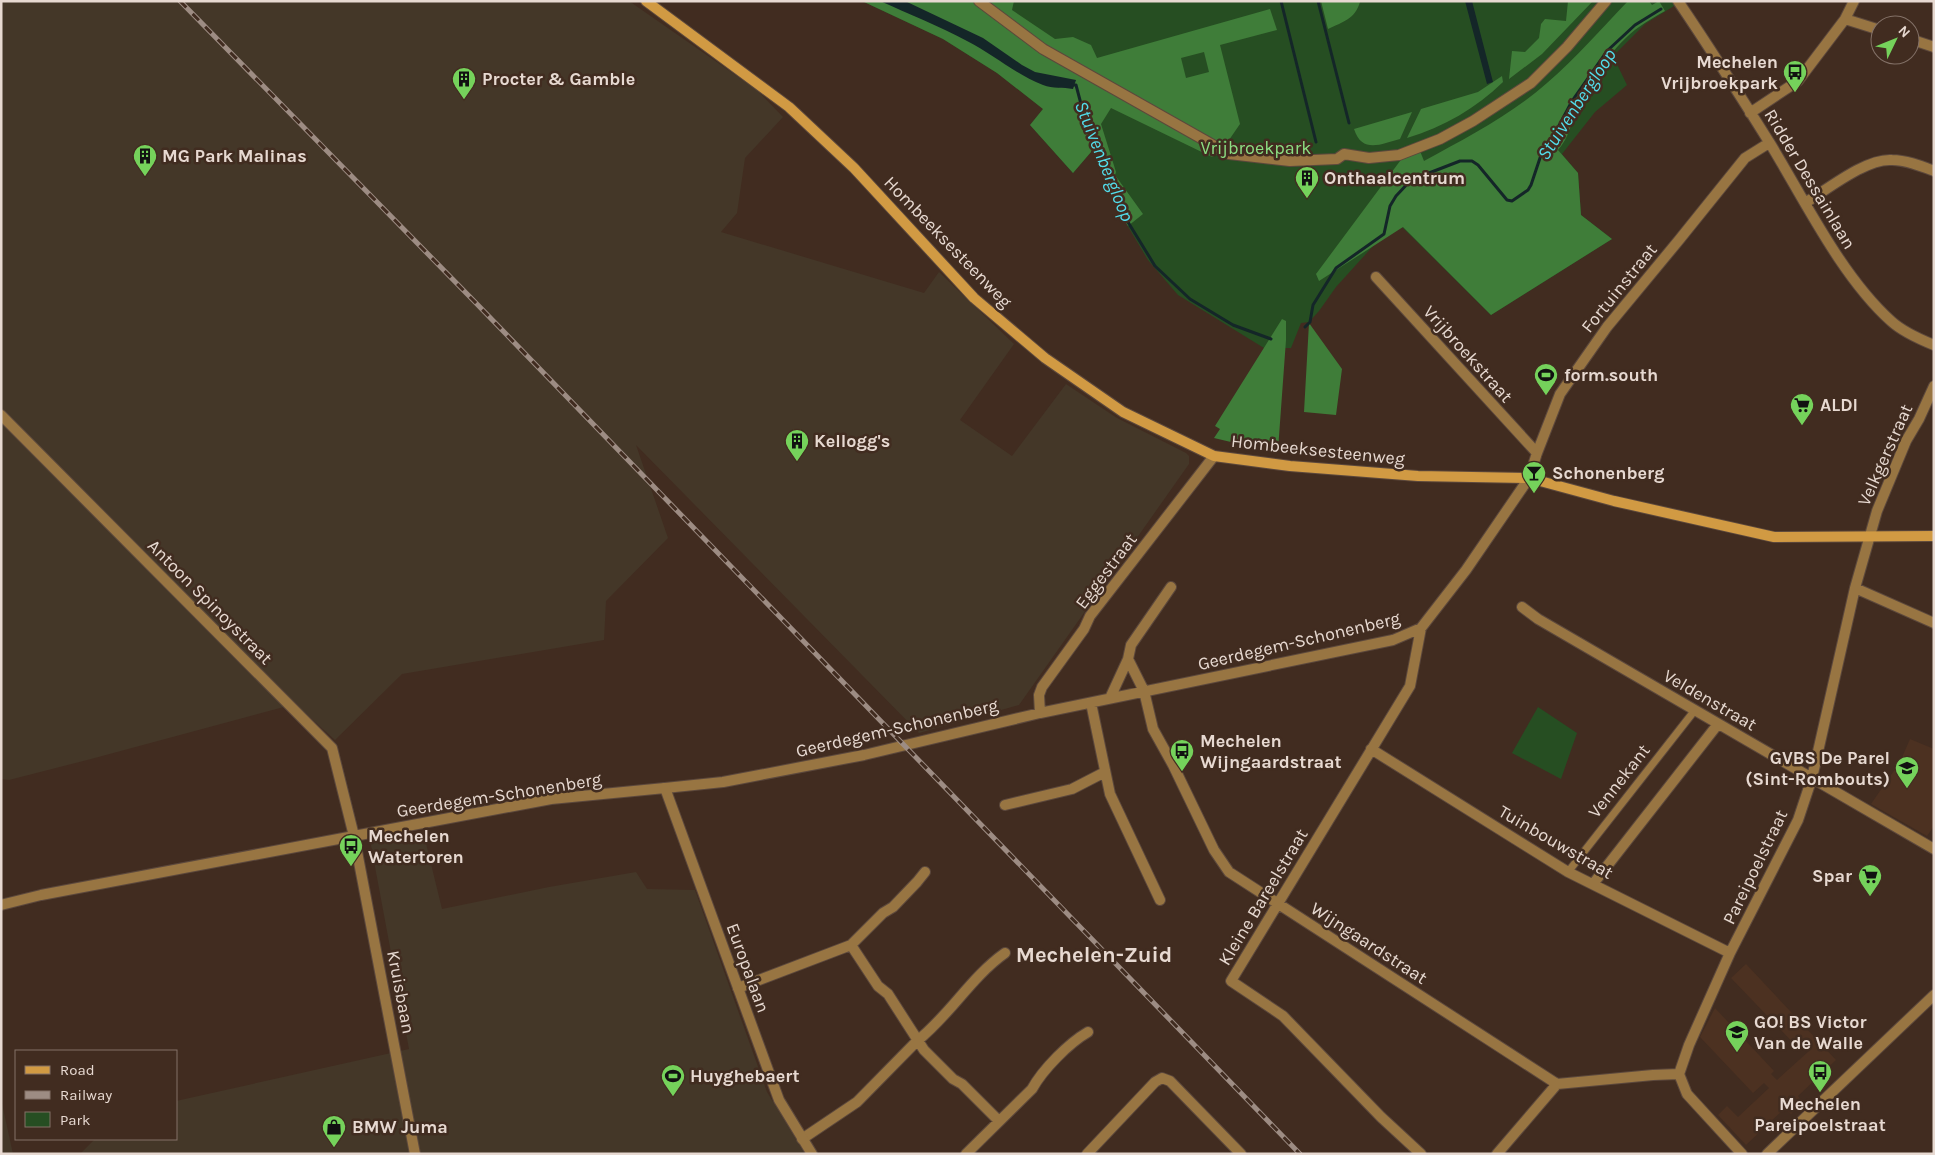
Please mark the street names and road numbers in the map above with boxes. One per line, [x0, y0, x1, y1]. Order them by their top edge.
street label: Ridder Dessainlaan [1759, 105, 1861, 253]
street label: Hombeeksesteenweg [879, 172, 1017, 312]
street label: Fortuinstraat [1576, 239, 1662, 337]
street label: Vrijbroekstraat [1419, 301, 1517, 407]
street label: Velkgerstraat [1853, 400, 1917, 509]
street label: Hombeeksesteenweg [1230, 430, 1406, 470]
street label: Eggestraat [1070, 529, 1142, 613]
street label: Antoon Spinoystraat [143, 535, 277, 669]
street label: Geerdegem-Schonenberg [1196, 607, 1402, 675]
street label: Veldenstraat [1659, 664, 1761, 736]
street label: Geerdegem-Schonenberg [794, 694, 1000, 762]
street label: Vennekant [1583, 740, 1655, 822]
street label: Geerdegem-Schonenberg [395, 768, 603, 822]
street label: Tuinbouwstraat [1495, 800, 1617, 884]
street label: Pareipoelstraat [1718, 806, 1792, 928]
street label: Kleine Bareelstraat [1214, 825, 1313, 969]
street label: Wijngaardstraat [1307, 897, 1432, 989]
street label: Europalaan [722, 920, 774, 1016]
street label: Kruisbaan [382, 948, 420, 1036]

